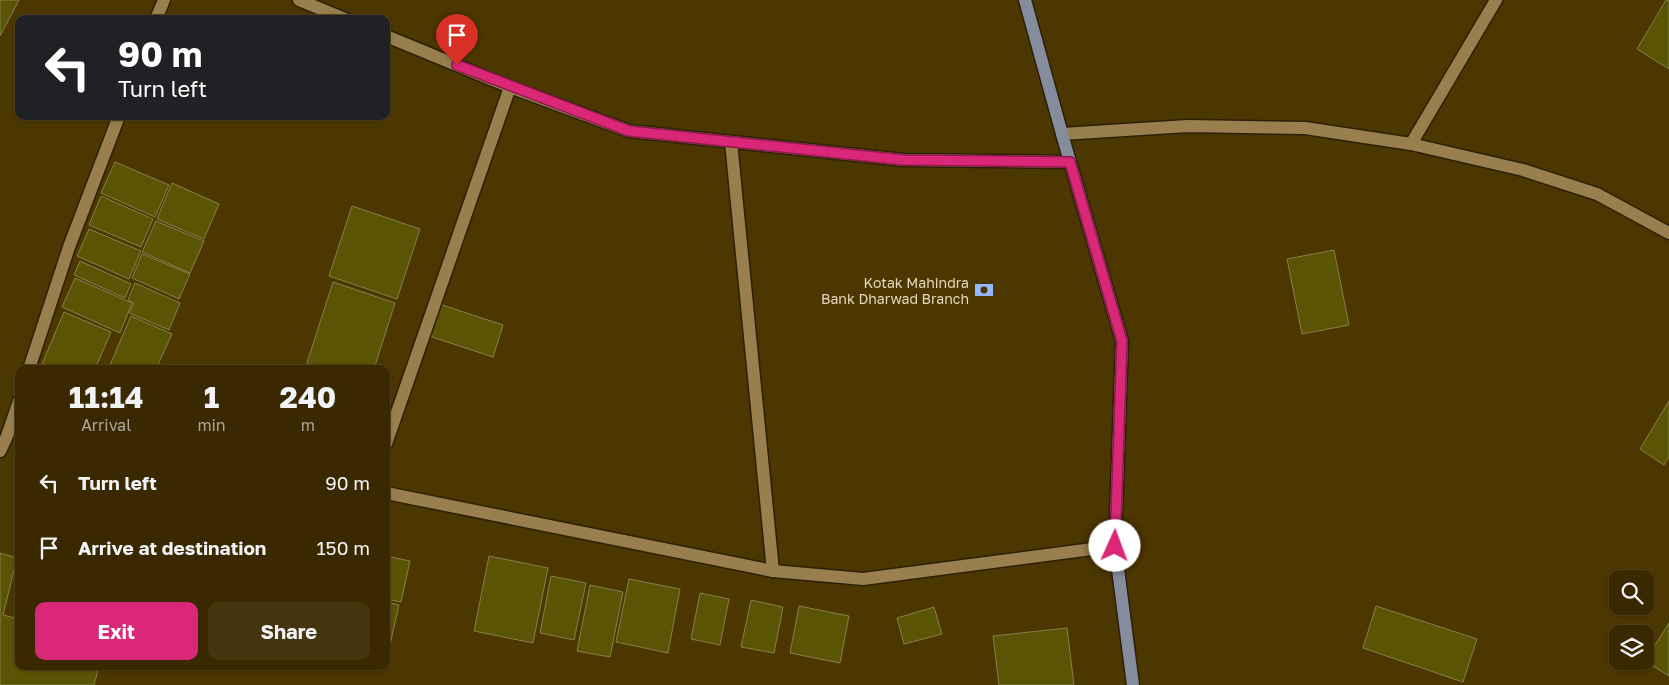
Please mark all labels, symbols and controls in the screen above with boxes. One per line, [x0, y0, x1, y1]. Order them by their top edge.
pin [436, 14, 478, 65]
icon: arrive [443, 21, 471, 49]
text: 90 m [118, 33, 202, 75]
icon: left [35, 35, 100, 100]
text: Turn left [118, 75, 207, 102]
place label: Kotak Mahindra Bank Dharwad Branch [821, 274, 969, 307]
bank icon: Kotak Mahindra Bank Dharwad Branch [973, 279, 995, 301]
text: 11:14 [69, 379, 144, 415]
text: 1 [204, 379, 219, 415]
text: 240 [280, 379, 336, 415]
text: Arrival [81, 415, 131, 435]
text: min [197, 415, 226, 435]
text: m [301, 415, 315, 435]
icon: left [35, 469, 63, 497]
text: Turn left [78, 471, 157, 494]
text: 90 m [325, 471, 370, 494]
position arrow [1088, 519, 1140, 571]
icon: arrive [35, 534, 63, 562]
text: Arrive at destination [78, 536, 266, 559]
text: 150 m [316, 536, 370, 559]
map controls [1609, 570, 1654, 670]
button: search [1609, 570, 1654, 615]
button: Exit [35, 602, 198, 660]
button: Share [208, 602, 370, 660]
button: layers [1609, 625, 1654, 670]

